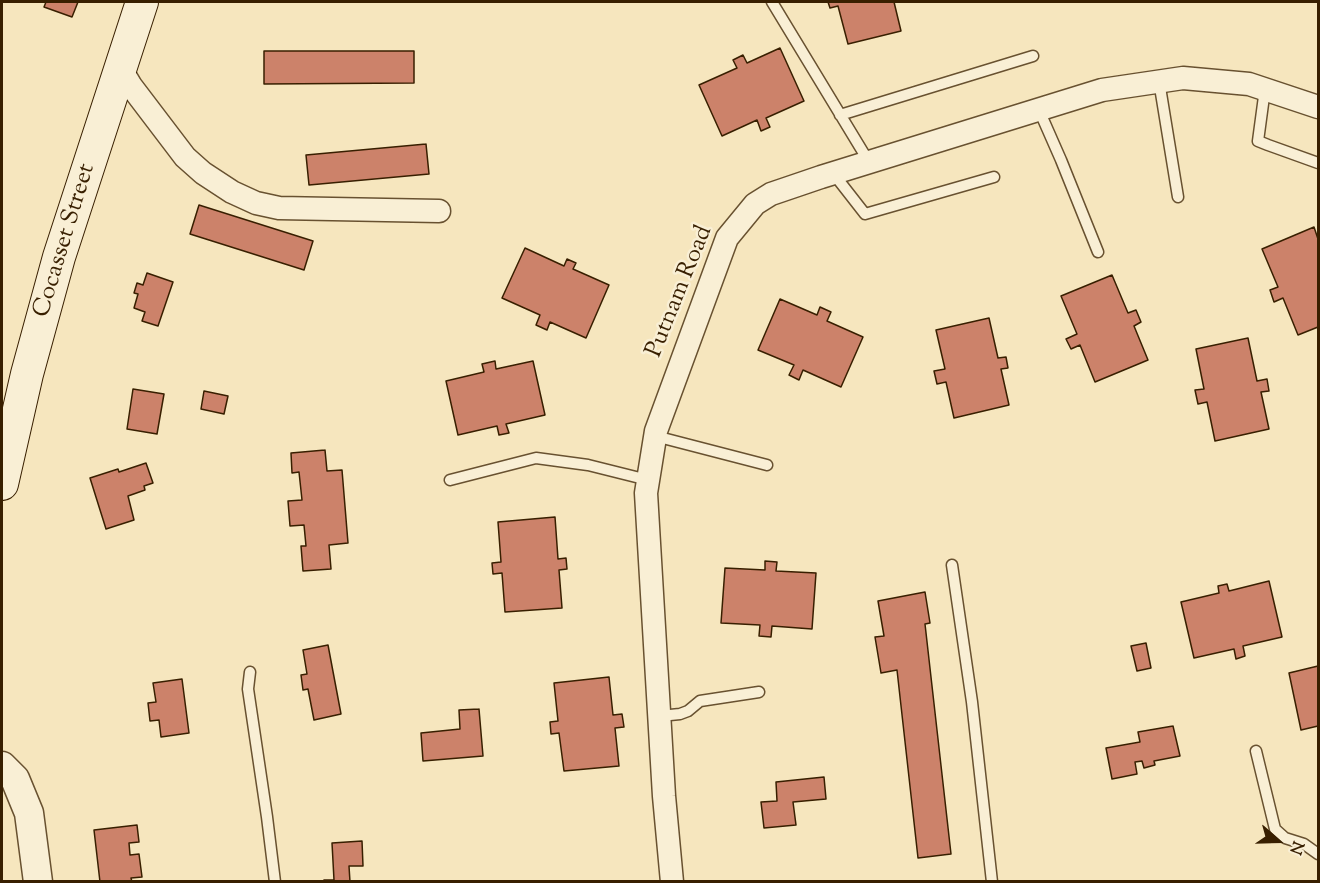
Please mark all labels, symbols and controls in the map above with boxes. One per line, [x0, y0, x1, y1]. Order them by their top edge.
street label: Cocasset Street [29, 161, 103, 321]
street label: Putnam Road [642, 222, 720, 362]
north arrow [1248, 811, 1308, 871]
text: N [1282, 837, 1308, 857]

